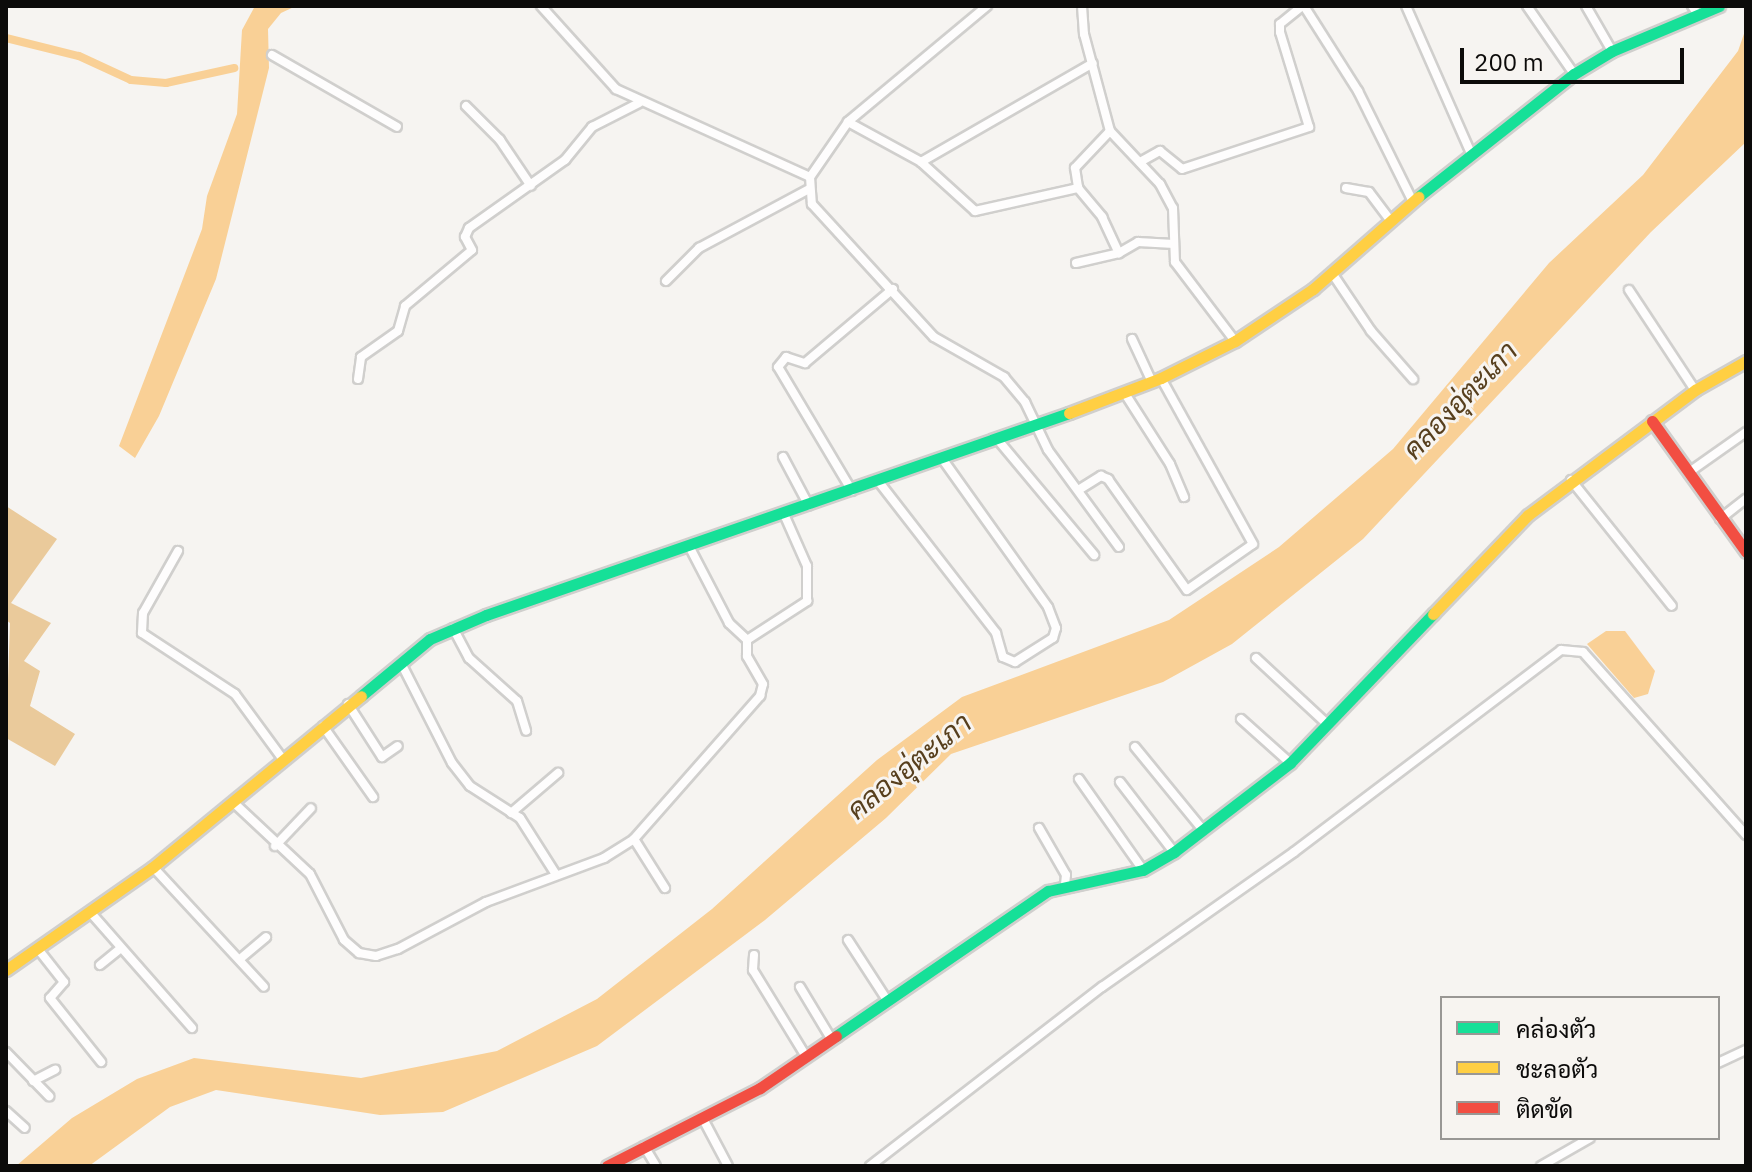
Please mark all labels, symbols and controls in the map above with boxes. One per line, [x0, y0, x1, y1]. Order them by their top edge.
scale bar [1464, 32, 1688, 82]
text: 200 m [1474, 46, 1544, 78]
water label: คลองอุ่ตะเภา [1396, 334, 1524, 466]
water label: คลองอุ่ตะเภา [840, 706, 978, 826]
legend [1440, 996, 1720, 1140]
text: คล่องตัว [1516, 1013, 1596, 1045]
text: ชะลอตัว [1516, 1053, 1598, 1085]
text: ติดขัด [1516, 1093, 1573, 1125]

